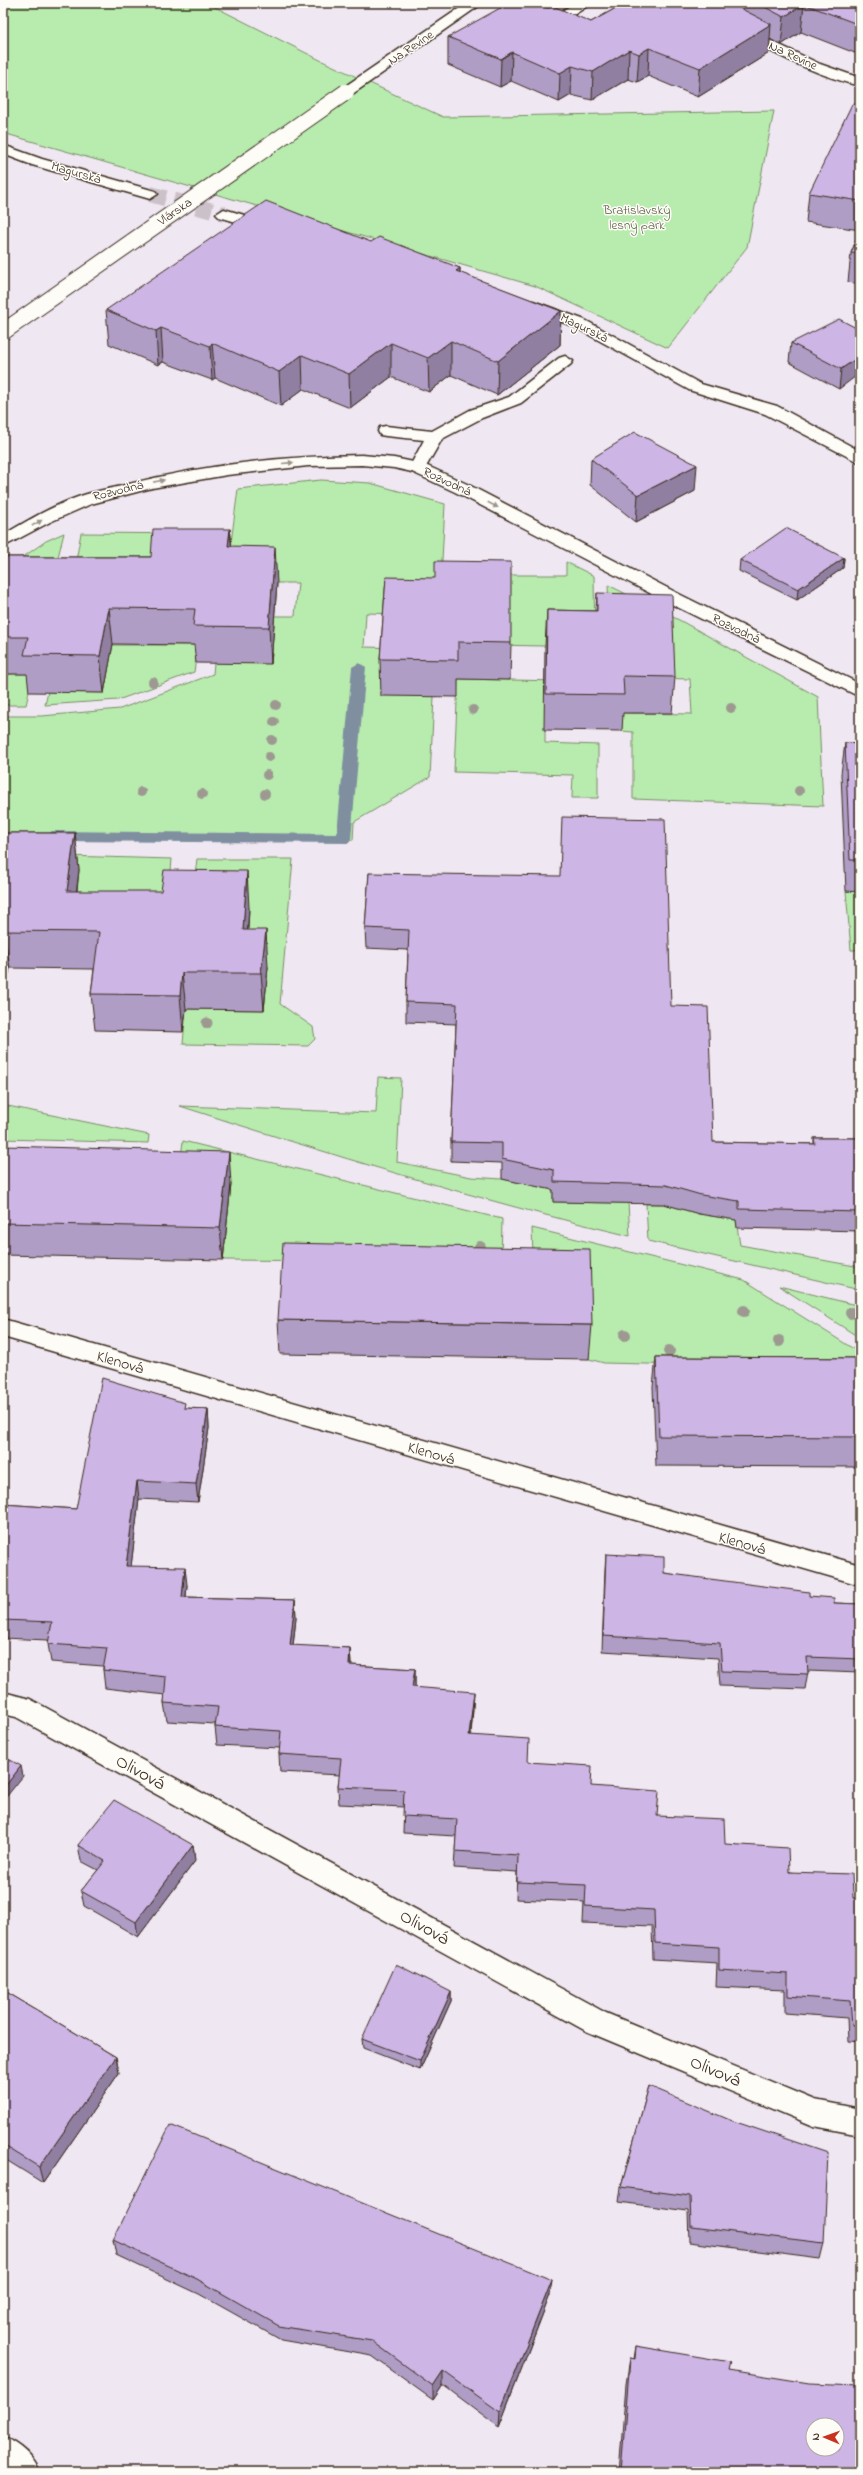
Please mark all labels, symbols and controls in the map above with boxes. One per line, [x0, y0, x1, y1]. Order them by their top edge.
street label: Na Revíne [384, 26, 438, 70]
street label: Na Revíne [766, 36, 821, 76]
street label: Magurská [49, 157, 104, 190]
street label: Vlárska [153, 193, 196, 231]
park label: Bratislavský lesný park [603, 201, 670, 236]
street label: Magurská [556, 308, 611, 349]
one-way arrow [282, 460, 294, 467]
street label: Rozvodná [420, 463, 475, 502]
street label: Rozvodná [91, 475, 146, 506]
one-way arrow [153, 478, 165, 484]
one-way arrow [487, 501, 498, 508]
one-way arrow [31, 519, 43, 526]
street label: Rozvodná [709, 609, 764, 649]
street label: Klenová [94, 1345, 146, 1381]
street label: Klenová [405, 1436, 457, 1472]
street label: Klenová [716, 1526, 768, 1562]
street label: Olivová [110, 1748, 170, 1798]
street label: Olivová [394, 1903, 454, 1953]
street label: Olivová [685, 2049, 745, 2095]
north arrow [805, 2417, 845, 2457]
text: N [808, 2433, 824, 2441]

